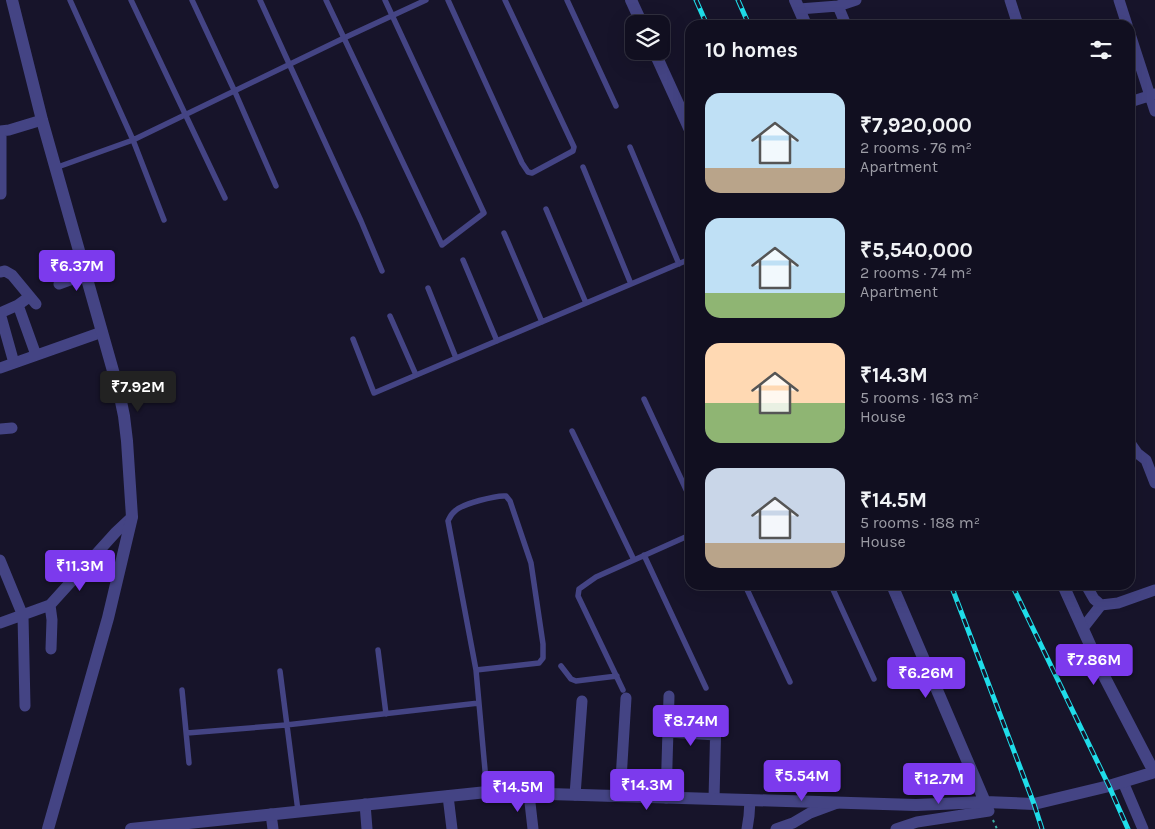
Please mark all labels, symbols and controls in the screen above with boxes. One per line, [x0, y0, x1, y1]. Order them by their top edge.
map controls [625, 15, 670, 60]
button: layers [625, 15, 670, 60]
icon: filters [1087, 36, 1115, 64]
text: 10 homes [705, 38, 798, 62]
icon: home [745, 113, 805, 173]
text: ₹7,920,000 [860, 113, 972, 137]
text: 2 rooms · 76 m² [860, 138, 972, 157]
text: Apartment [860, 157, 938, 176]
icon: home [745, 238, 805, 298]
text: ₹5,540,000 [860, 238, 973, 262]
pin: ₹6.37M [36, 250, 118, 292]
text: ₹6.37M [50, 256, 104, 275]
text: 2 rooms · 74 m² [860, 263, 972, 282]
text: Apartment [860, 282, 938, 301]
icon: home [745, 363, 805, 423]
text: ₹14.3M [860, 363, 928, 387]
pin: ₹7.92M [97, 370, 179, 413]
text: ₹7.92M [111, 377, 165, 396]
text: 5 rooms · 163 m² [860, 388, 979, 407]
text: House [860, 407, 906, 426]
icon: home [745, 488, 805, 548]
text: ₹14.5M [860, 488, 927, 512]
text: 5 rooms · 188 m² [860, 513, 980, 532]
text: House [860, 532, 906, 551]
pin: ₹11.3M [39, 550, 121, 592]
text: ₹11.3M [56, 556, 104, 575]
pin: ₹7.86M [1053, 644, 1135, 686]
text: ₹7.86M [1067, 650, 1121, 669]
pin: ₹6.26M [885, 656, 967, 699]
text: ₹6.26M [898, 663, 954, 682]
pin: ₹8.74M [650, 704, 732, 747]
text: ₹8.74M [664, 711, 718, 730]
pin: ₹5.54M [761, 760, 843, 802]
pin: ₹12.7M [898, 762, 980, 805]
text: ₹5.54M [775, 766, 829, 785]
pin: ₹14.3M [606, 768, 688, 811]
text: ₹12.7M [914, 769, 964, 788]
pin: ₹14.5M [477, 770, 559, 813]
text: ₹14.3M [621, 775, 673, 794]
text: ₹14.5M [492, 777, 544, 796]

